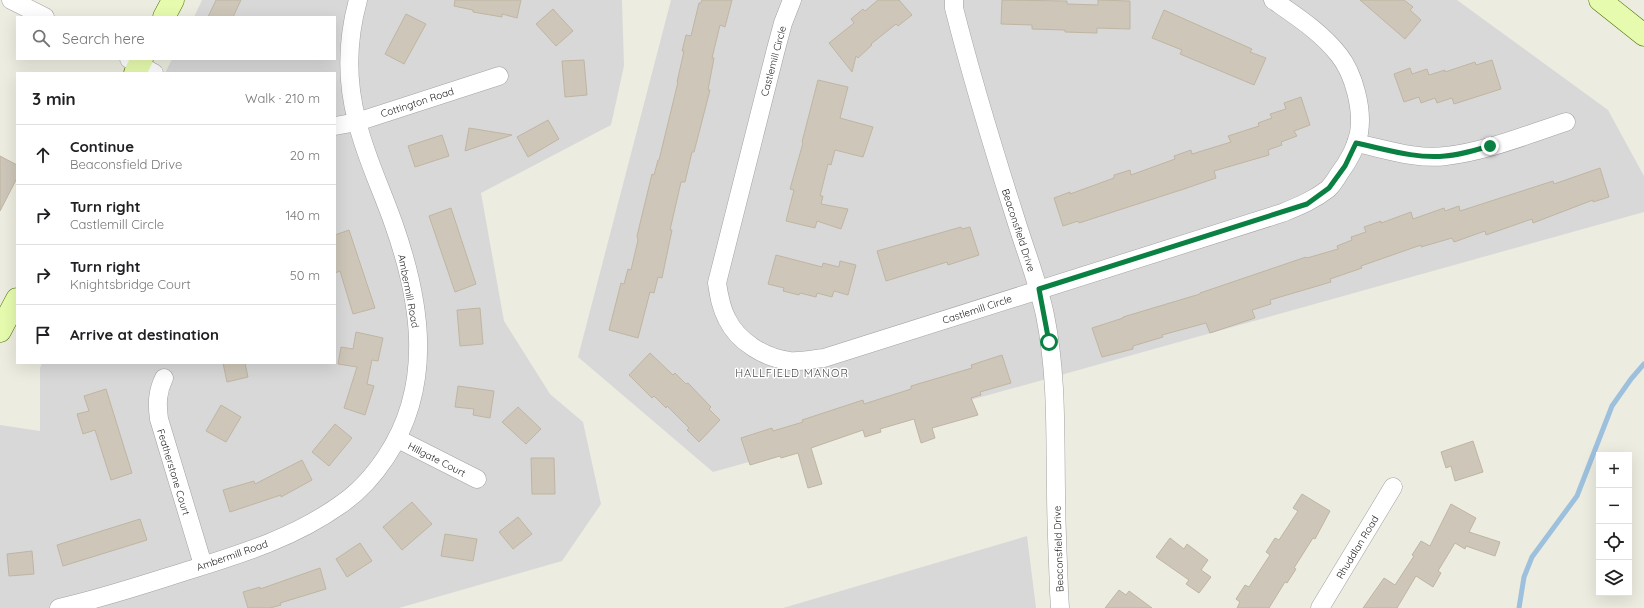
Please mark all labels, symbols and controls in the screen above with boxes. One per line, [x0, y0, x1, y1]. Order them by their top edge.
search box [16, 16, 336, 60]
street label: Castlemill Circle [758, 24, 789, 98]
icon: search [30, 27, 52, 49]
text: Search here [62, 29, 145, 48]
street label: Cottington Road [379, 85, 455, 120]
text: 3 min [32, 88, 76, 109]
text: Walk · 210 m [245, 90, 320, 106]
text: Continue [70, 137, 134, 156]
route end [1481, 137, 1499, 155]
icon: ahead [32, 144, 54, 166]
text: 20 m [290, 147, 320, 163]
text: Beaconsfield Drive [70, 156, 182, 172]
street label: Beaconsfield Drive [999, 187, 1038, 274]
text: Turn right [70, 197, 141, 216]
icon: right [32, 204, 54, 226]
text: 140 m [285, 207, 320, 223]
text: Castlemill Circle [70, 216, 164, 232]
street label: Ambermill Road [395, 253, 422, 329]
text: Turn right [70, 257, 141, 276]
icon: right [32, 264, 54, 286]
text: 50 m [290, 267, 320, 283]
text: Knightsbridge Court [70, 276, 191, 292]
street label: Castlemill Circle [941, 292, 1014, 327]
icon: arrive [32, 324, 54, 346]
text: Arrive at destination [70, 325, 219, 344]
route start [1040, 333, 1058, 351]
district label: HALLFIELD MANOR [735, 366, 849, 380]
street label: Featherstone Court [154, 427, 193, 517]
street label: Hillgate Court [406, 439, 468, 480]
map controls [1596, 452, 1632, 596]
button: + [1596, 452, 1632, 488]
button: − [1596, 488, 1632, 524]
street label: Beaconsfield Drive [1050, 505, 1067, 592]
street label: Rhuddlan Road [1333, 513, 1382, 581]
button: locate [1596, 524, 1632, 560]
street label: Ambermill Road [195, 537, 270, 574]
button: layers [1596, 560, 1632, 596]

